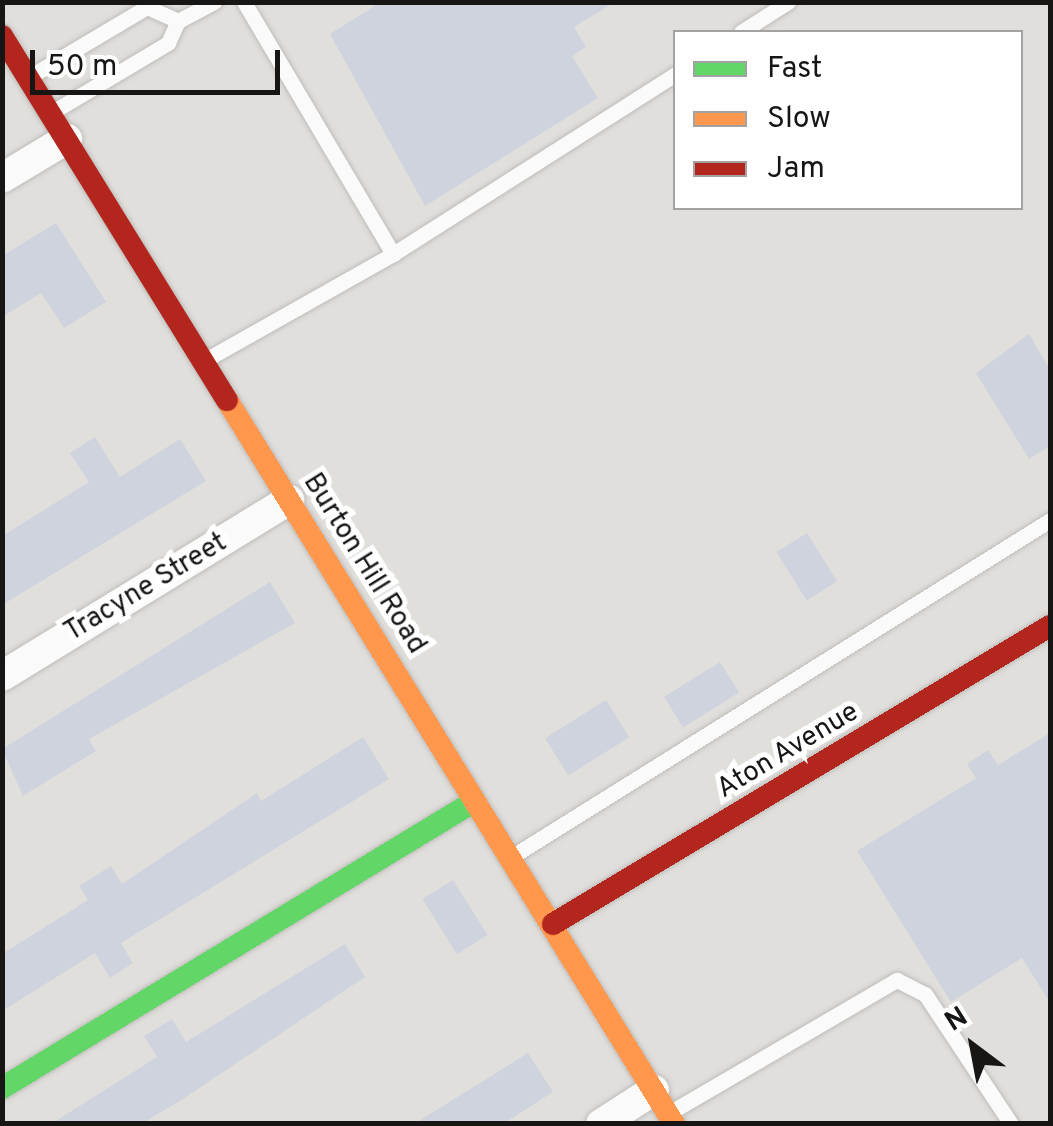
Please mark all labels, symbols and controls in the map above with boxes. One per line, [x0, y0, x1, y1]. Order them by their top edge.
scale bar [35, 30, 285, 92]
legend [673, 30, 1023, 210]
text: 50 m [47, 49, 117, 86]
text: Fast [767, 51, 822, 88]
text: Slow [767, 101, 831, 138]
text: Jam [767, 151, 825, 188]
street label: Burton Hill Road [295, 468, 433, 660]
street label: Tracyne Street [59, 526, 233, 650]
street label: Aton Avenue [711, 695, 865, 807]
north arrow [923, 996, 1023, 1096]
text: N [939, 1000, 975, 1041]

